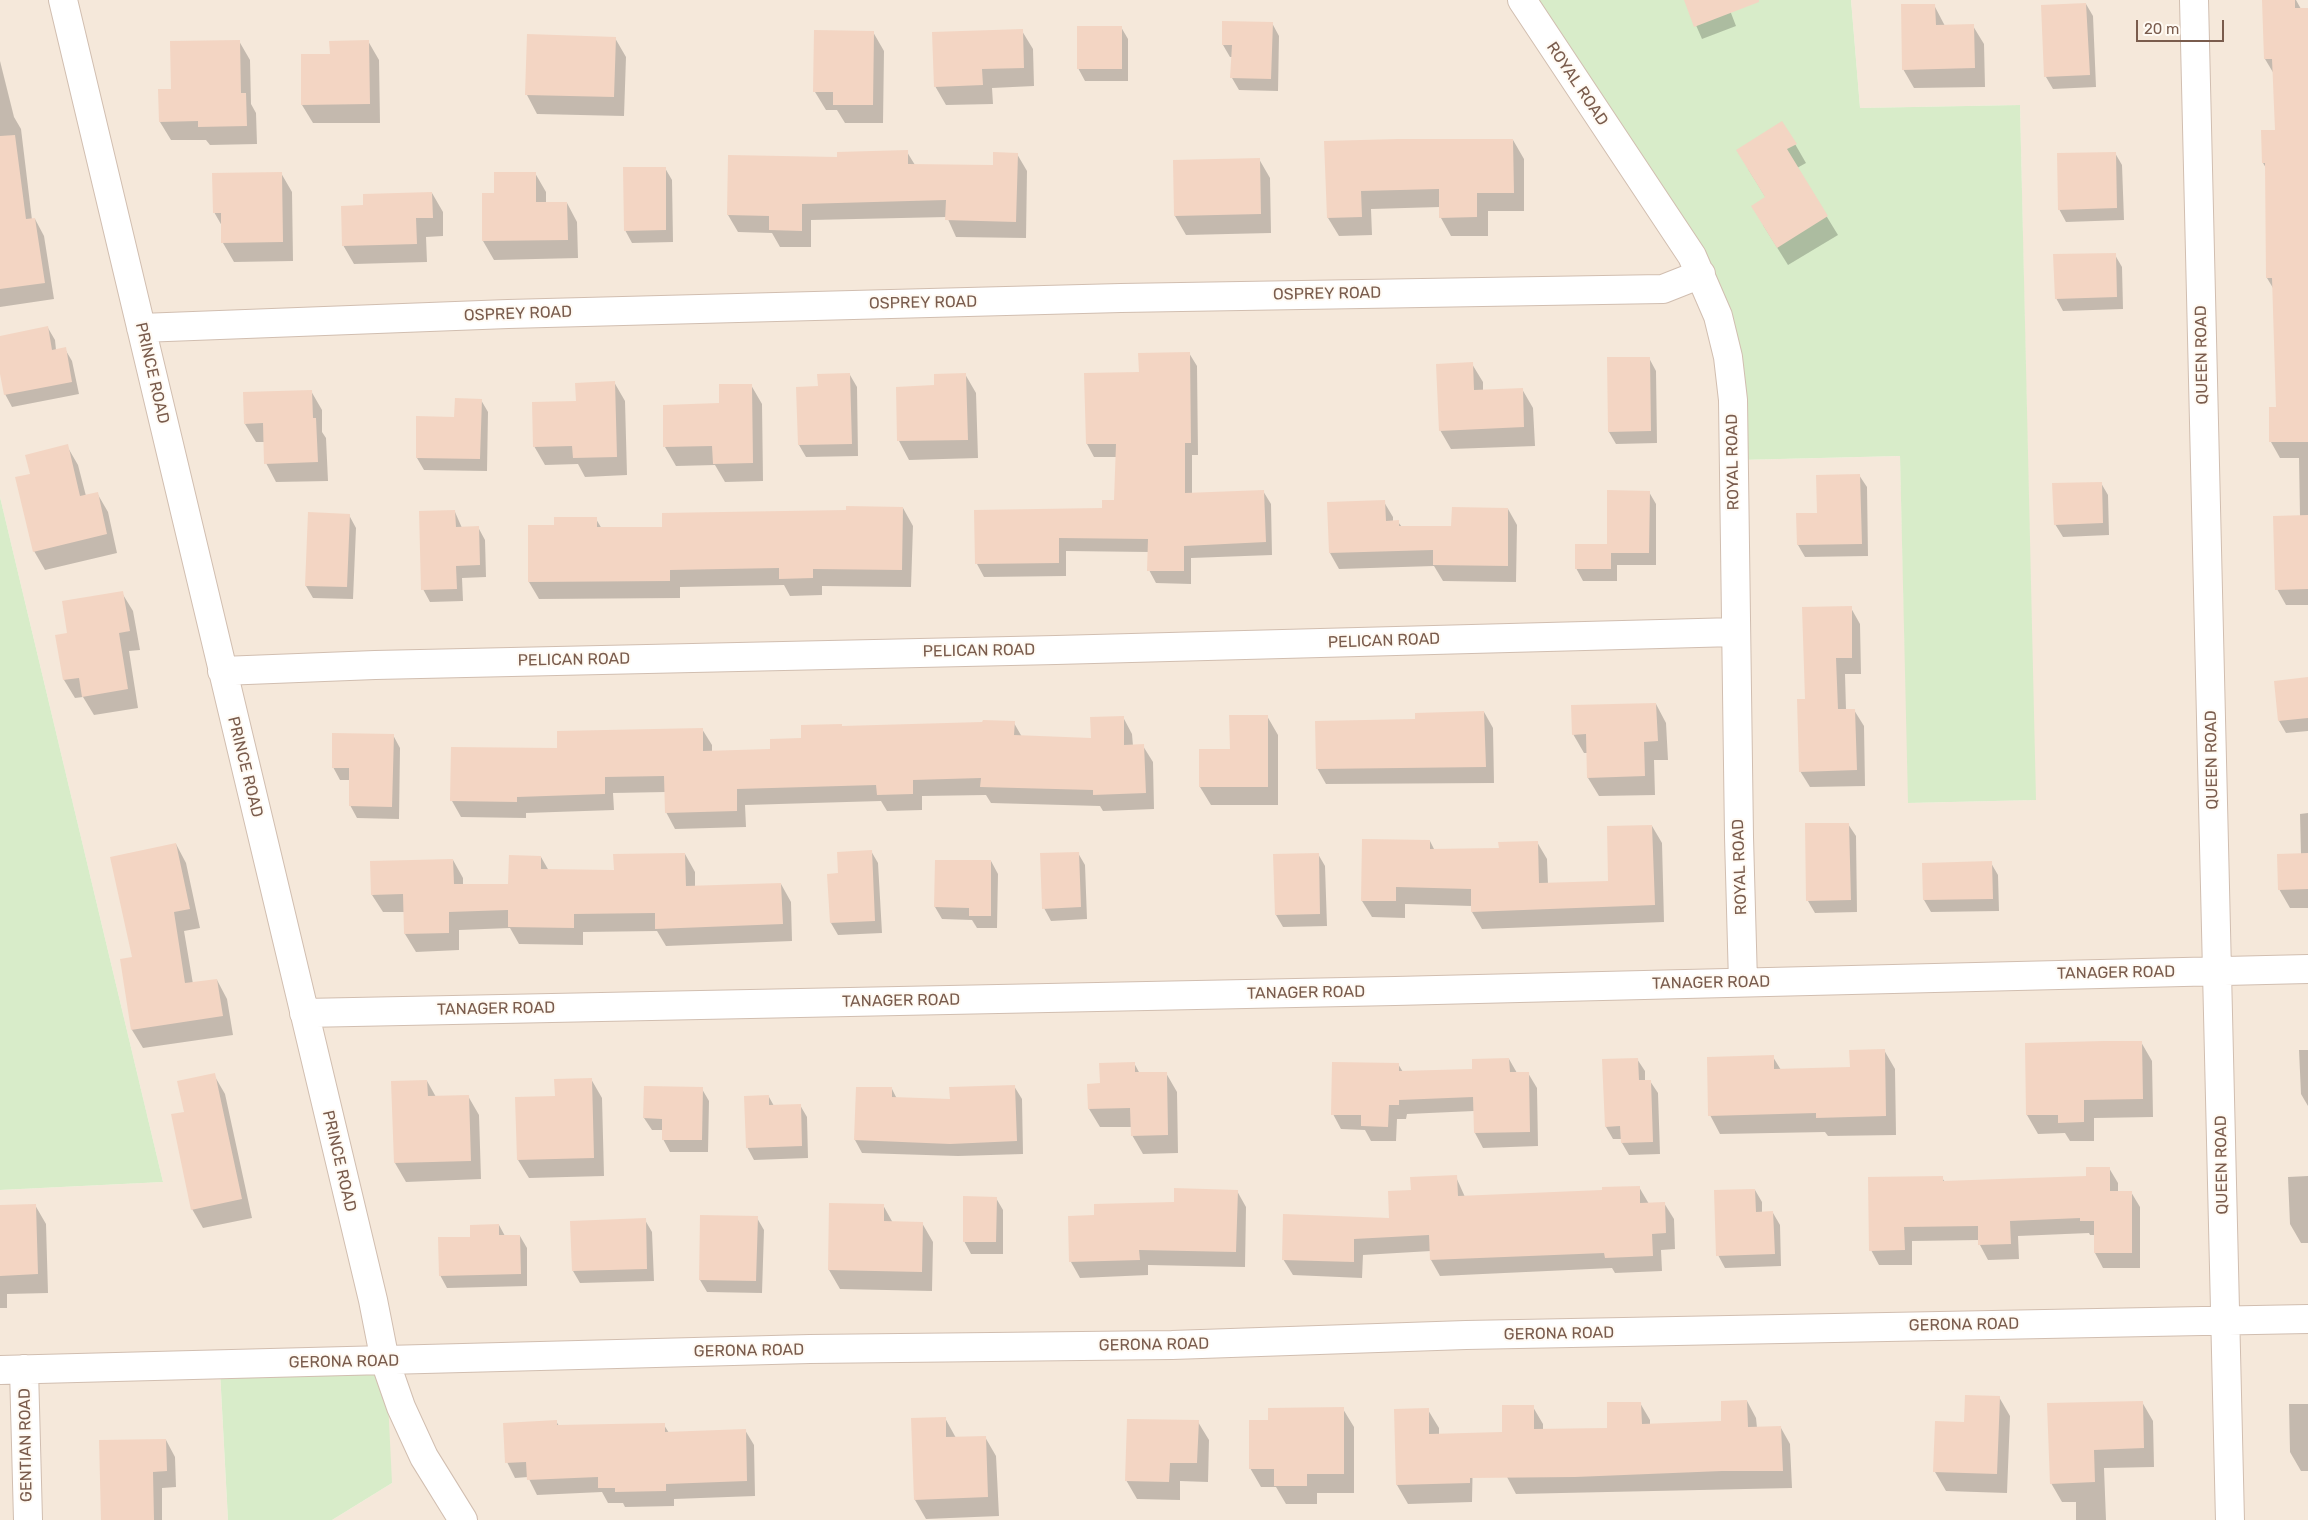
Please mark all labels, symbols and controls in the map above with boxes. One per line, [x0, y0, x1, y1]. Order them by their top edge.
scale bar [2138, 10, 2226, 42]
text: 20 m [2144, 20, 2179, 38]
street label: ROYAL ROAD [1542, 39, 1612, 129]
street label: OSPREY ROAD [1273, 283, 1381, 305]
street label: OSPREY ROAD [869, 292, 977, 314]
street label: OSPREY ROAD [464, 303, 572, 325]
street label: QUEEN ROAD [2192, 305, 2212, 405]
street label: PRINCE ROAD [131, 320, 173, 426]
street label: ROYAL ROAD [1723, 414, 1743, 510]
street label: PELICAN ROAD [1327, 629, 1441, 653]
street label: PELICAN ROAD [923, 640, 1035, 662]
street label: PELICAN ROAD [518, 649, 630, 671]
street label: QUEEN ROAD [2202, 710, 2222, 810]
street label: PRINCE ROAD [223, 715, 267, 819]
street label: ROYAL ROAD [1729, 818, 1751, 916]
street label: TANAGER ROAD [2057, 962, 2175, 984]
street label: TANAGER ROAD [1652, 972, 1770, 994]
street label: TANAGER ROAD [1247, 982, 1365, 1004]
street label: TANAGER ROAD [842, 990, 960, 1012]
street label: TANAGER ROAD [437, 998, 555, 1020]
street label: PRINCE ROAD [318, 1108, 360, 1214]
street label: QUEEN ROAD [2212, 1115, 2232, 1215]
street label: GERONA ROAD [1909, 1314, 2019, 1336]
street label: GERONA ROAD [1504, 1323, 1614, 1345]
street label: GERONA ROAD [1099, 1334, 1209, 1356]
street label: GERONA ROAD [694, 1340, 804, 1362]
street label: GERONA ROAD [289, 1351, 399, 1373]
street label: GENTIAN ROAD [15, 1388, 37, 1502]

